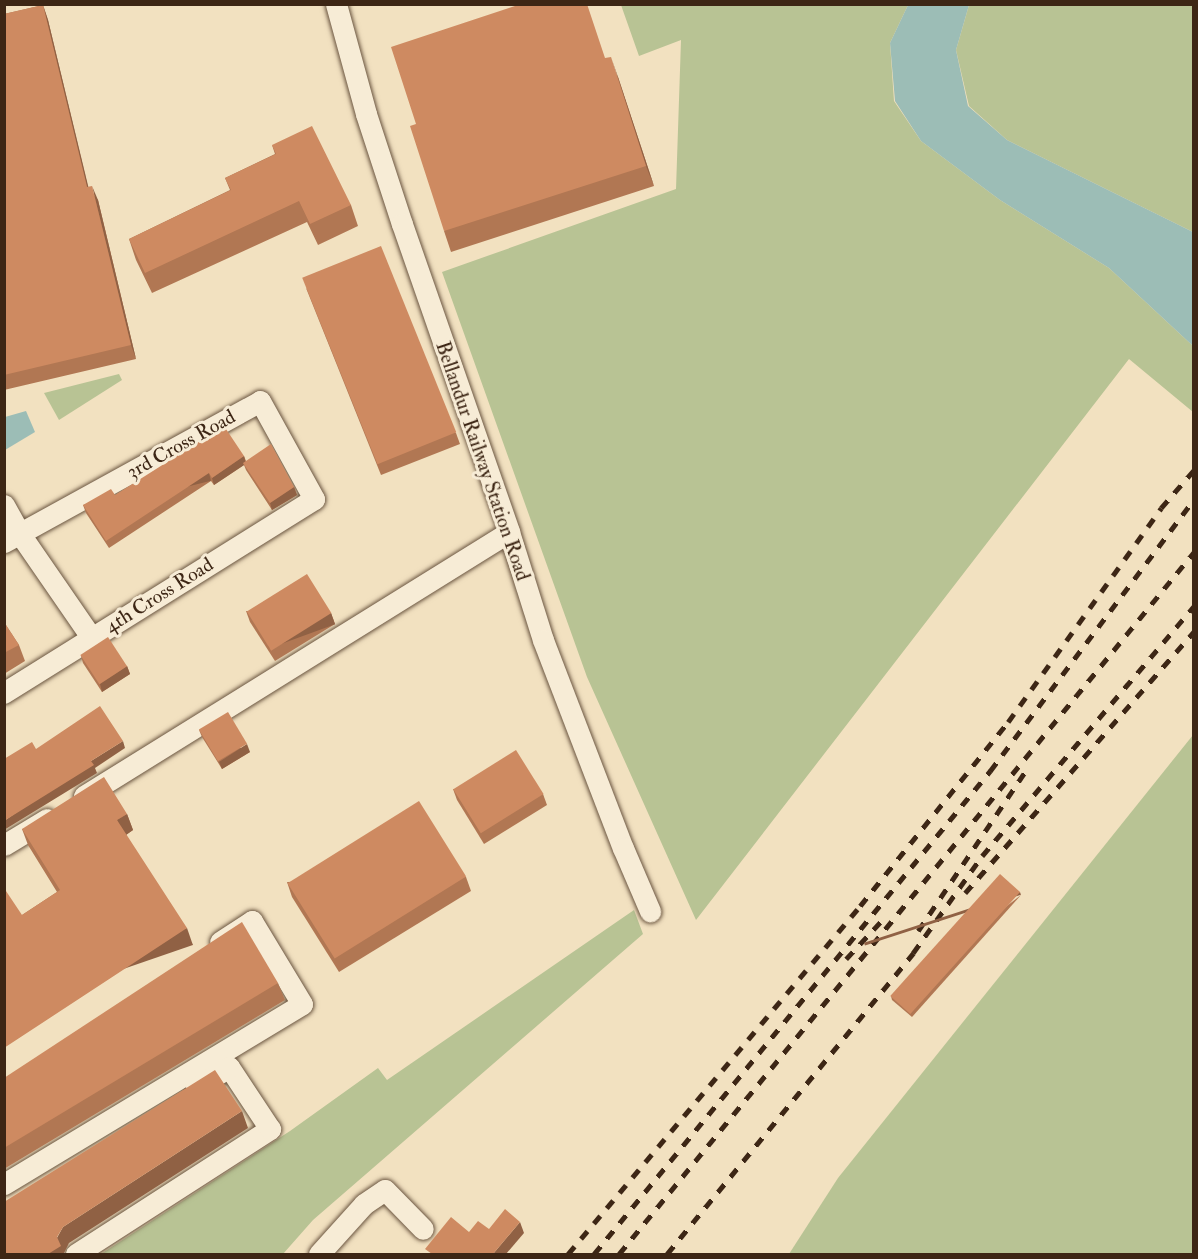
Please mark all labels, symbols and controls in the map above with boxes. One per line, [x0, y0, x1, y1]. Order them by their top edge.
street label: Bellandur Railway Station Road [431, 338, 535, 584]
street label: 3rd Cross Road [123, 404, 239, 484]
street label: 4th Cross Road [100, 552, 218, 638]

